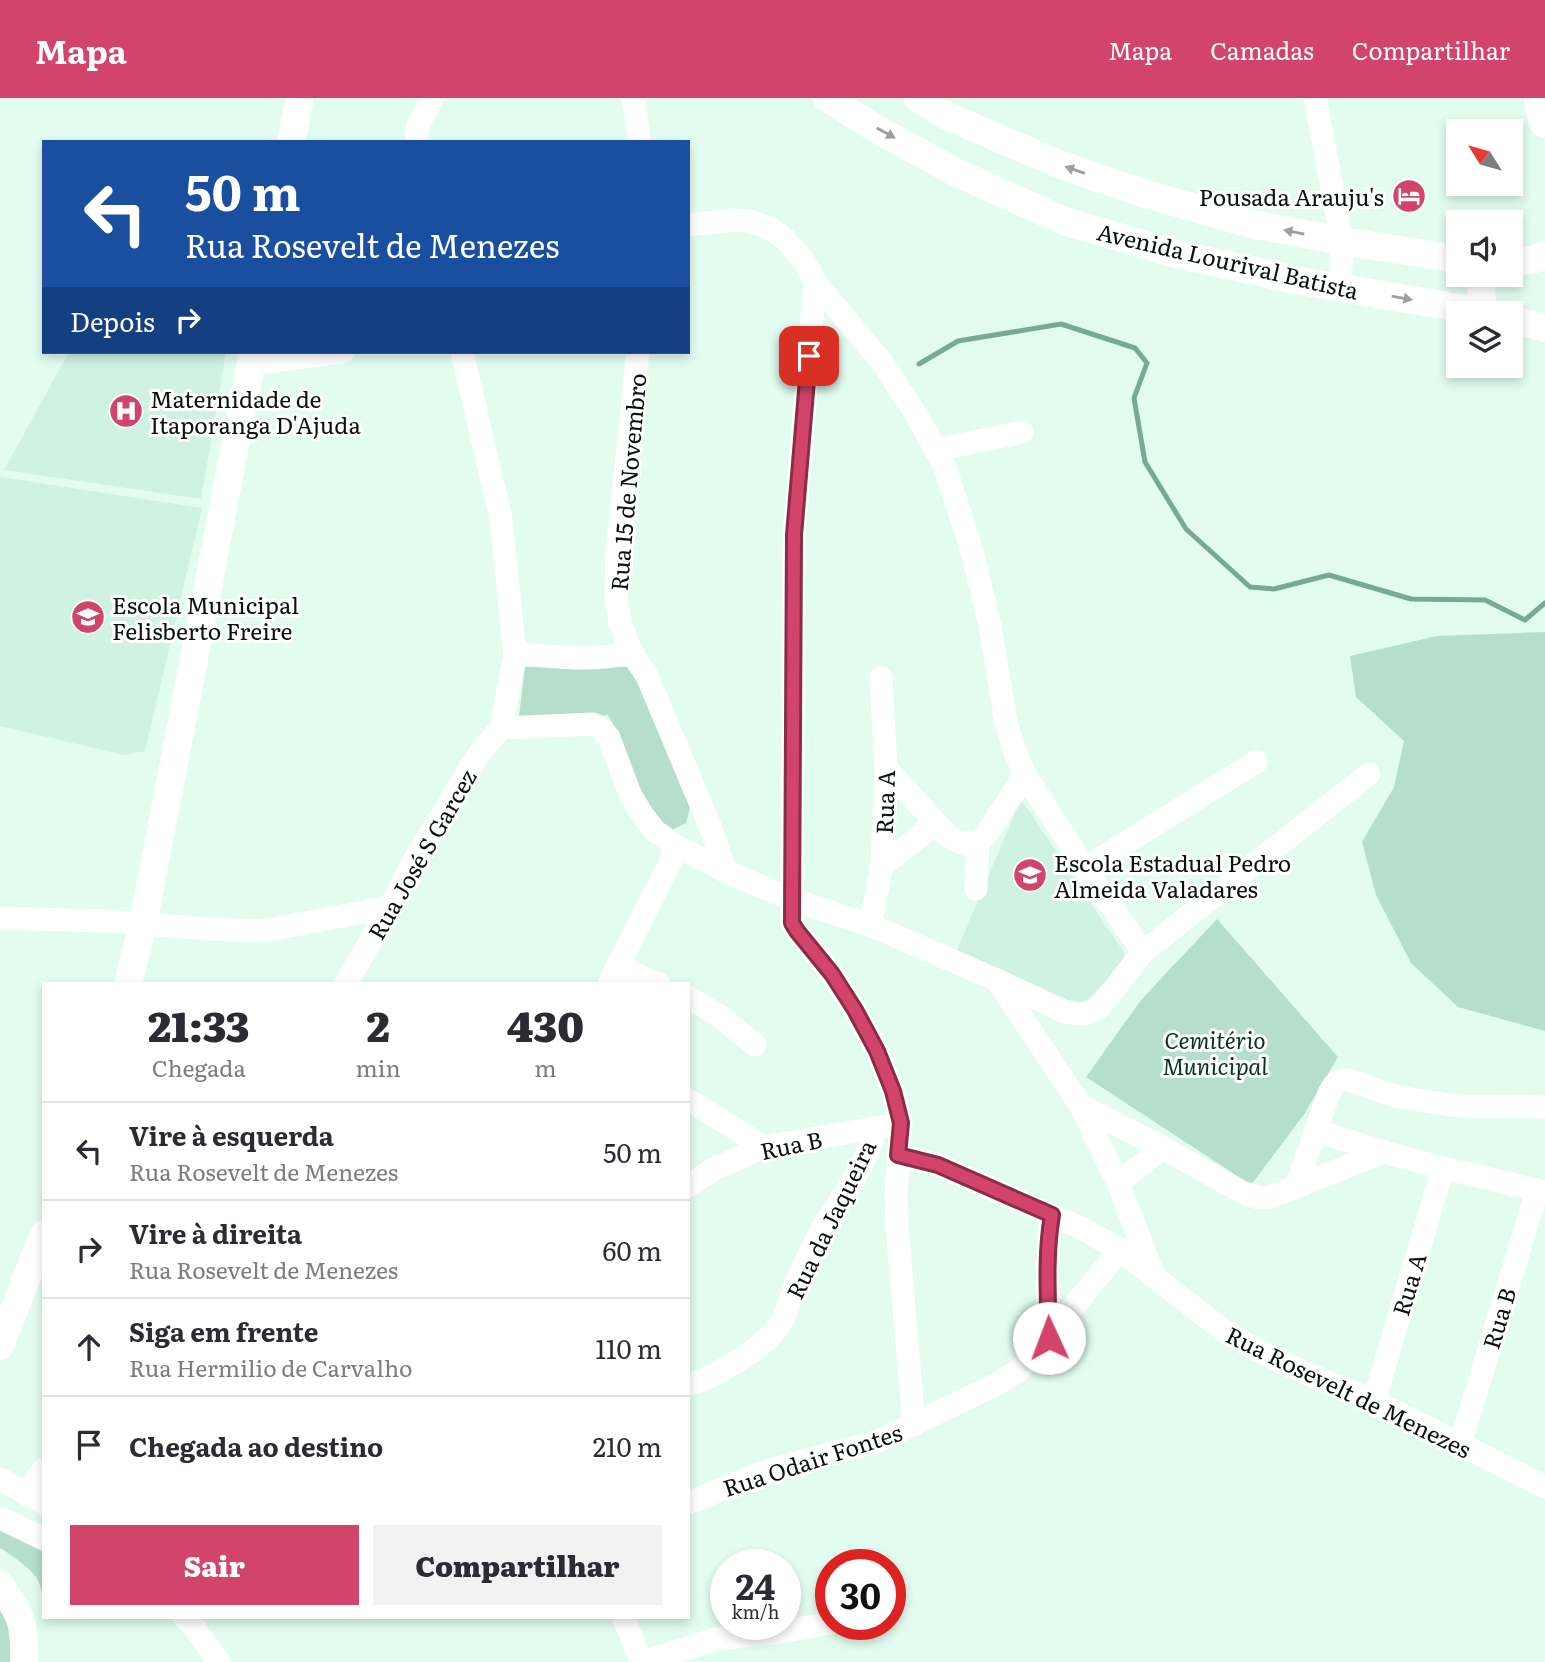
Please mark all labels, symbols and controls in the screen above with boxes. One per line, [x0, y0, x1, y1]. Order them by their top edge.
text: Mapa [35, 25, 127, 74]
text: Mapa [1108, 32, 1172, 67]
text: Camadas [1210, 32, 1314, 67]
text: Compartilhar [1352, 32, 1510, 67]
north arrow [1446, 119, 1522, 196]
map controls [1446, 119, 1523, 378]
one-way arrow [876, 127, 896, 139]
text: 50 m [185, 153, 301, 226]
one-way arrow [1064, 164, 1085, 175]
icon: left [70, 168, 161, 259]
hotel icon: Pousada Arauju's [1390, 177, 1428, 215]
place label: Pousada Arauju's [1199, 179, 1384, 213]
button: sound [1446, 210, 1523, 287]
street label: Avenida Lourival Batista [1094, 213, 1363, 307]
text: Rua Rosevelt de Menezes [185, 220, 559, 268]
one-way arrow [1283, 226, 1305, 237]
one-way arrow [1391, 293, 1413, 304]
text: Depois [70, 301, 155, 340]
icon: right [169, 301, 207, 339]
button: layers [1446, 301, 1523, 378]
pin [779, 326, 839, 386]
icon: arrive [790, 337, 828, 375]
street label: Rua 15 de Novembro [601, 372, 653, 592]
place label: Maternidade de Itaporanga D'Ajuda [150, 381, 361, 441]
hospital icon: Maternidade de Itaporanga D'Ajuda [107, 392, 145, 430]
place label: Escola Municipal Felisberto Freire [112, 587, 299, 647]
school or university icon: Escola Municipal Felisberto Freire [69, 598, 107, 636]
street label: Rua José S Garcez [358, 762, 484, 946]
street label: Rua A [866, 769, 902, 835]
place label: Escola Estadual Pedro Almeida Valadares [1054, 845, 1291, 905]
school or university icon: Escola Estadual Pedro Almeida Valadares [1011, 856, 1049, 894]
text: 21:33 [148, 993, 249, 1055]
text: 2 [366, 993, 390, 1055]
text: 430 [507, 993, 584, 1055]
park label: Cemitério Municipal [1162, 1022, 1268, 1082]
text: Chegada [152, 1050, 246, 1084]
text: min [355, 1050, 401, 1084]
text: m [534, 1050, 556, 1084]
text: Vire à esquerda [129, 1115, 334, 1154]
street label: Rua B [757, 1121, 825, 1167]
icon: left [70, 1132, 108, 1170]
text: 50 m [603, 1132, 662, 1171]
street label: Rua da Jaqueira [777, 1133, 884, 1304]
text: Rua Rosevelt de Menezes [129, 1154, 398, 1188]
text: Vire à direita [129, 1213, 302, 1252]
icon: right [70, 1230, 108, 1268]
text: 60 m [603, 1230, 662, 1269]
street label: Rua A [1382, 1248, 1434, 1320]
text: Rua Rosevelt de Menezes [129, 1252, 398, 1286]
street label: Rua B [1473, 1283, 1523, 1353]
position arrow [1012, 1301, 1086, 1375]
text: Siga em frente [129, 1311, 318, 1350]
street label: Rua Rosevelt de Menezes [1221, 1317, 1477, 1465]
icon: ahead [70, 1328, 108, 1366]
text: 110 m [595, 1328, 662, 1367]
text: Rua Hermilio de Carvalho [129, 1350, 413, 1384]
street label: Rua Odair Fontes [718, 1414, 906, 1504]
icon: arrive [70, 1426, 108, 1464]
text: Chegada ao destino [129, 1426, 383, 1465]
text: 210 m [593, 1426, 662, 1465]
button: Sair [70, 1525, 359, 1605]
button: Compartilhar [373, 1525, 662, 1605]
speed limit sign: 30 [815, 1549, 906, 1640]
text: 24 [736, 1559, 775, 1611]
text: km/h [732, 1598, 779, 1625]

